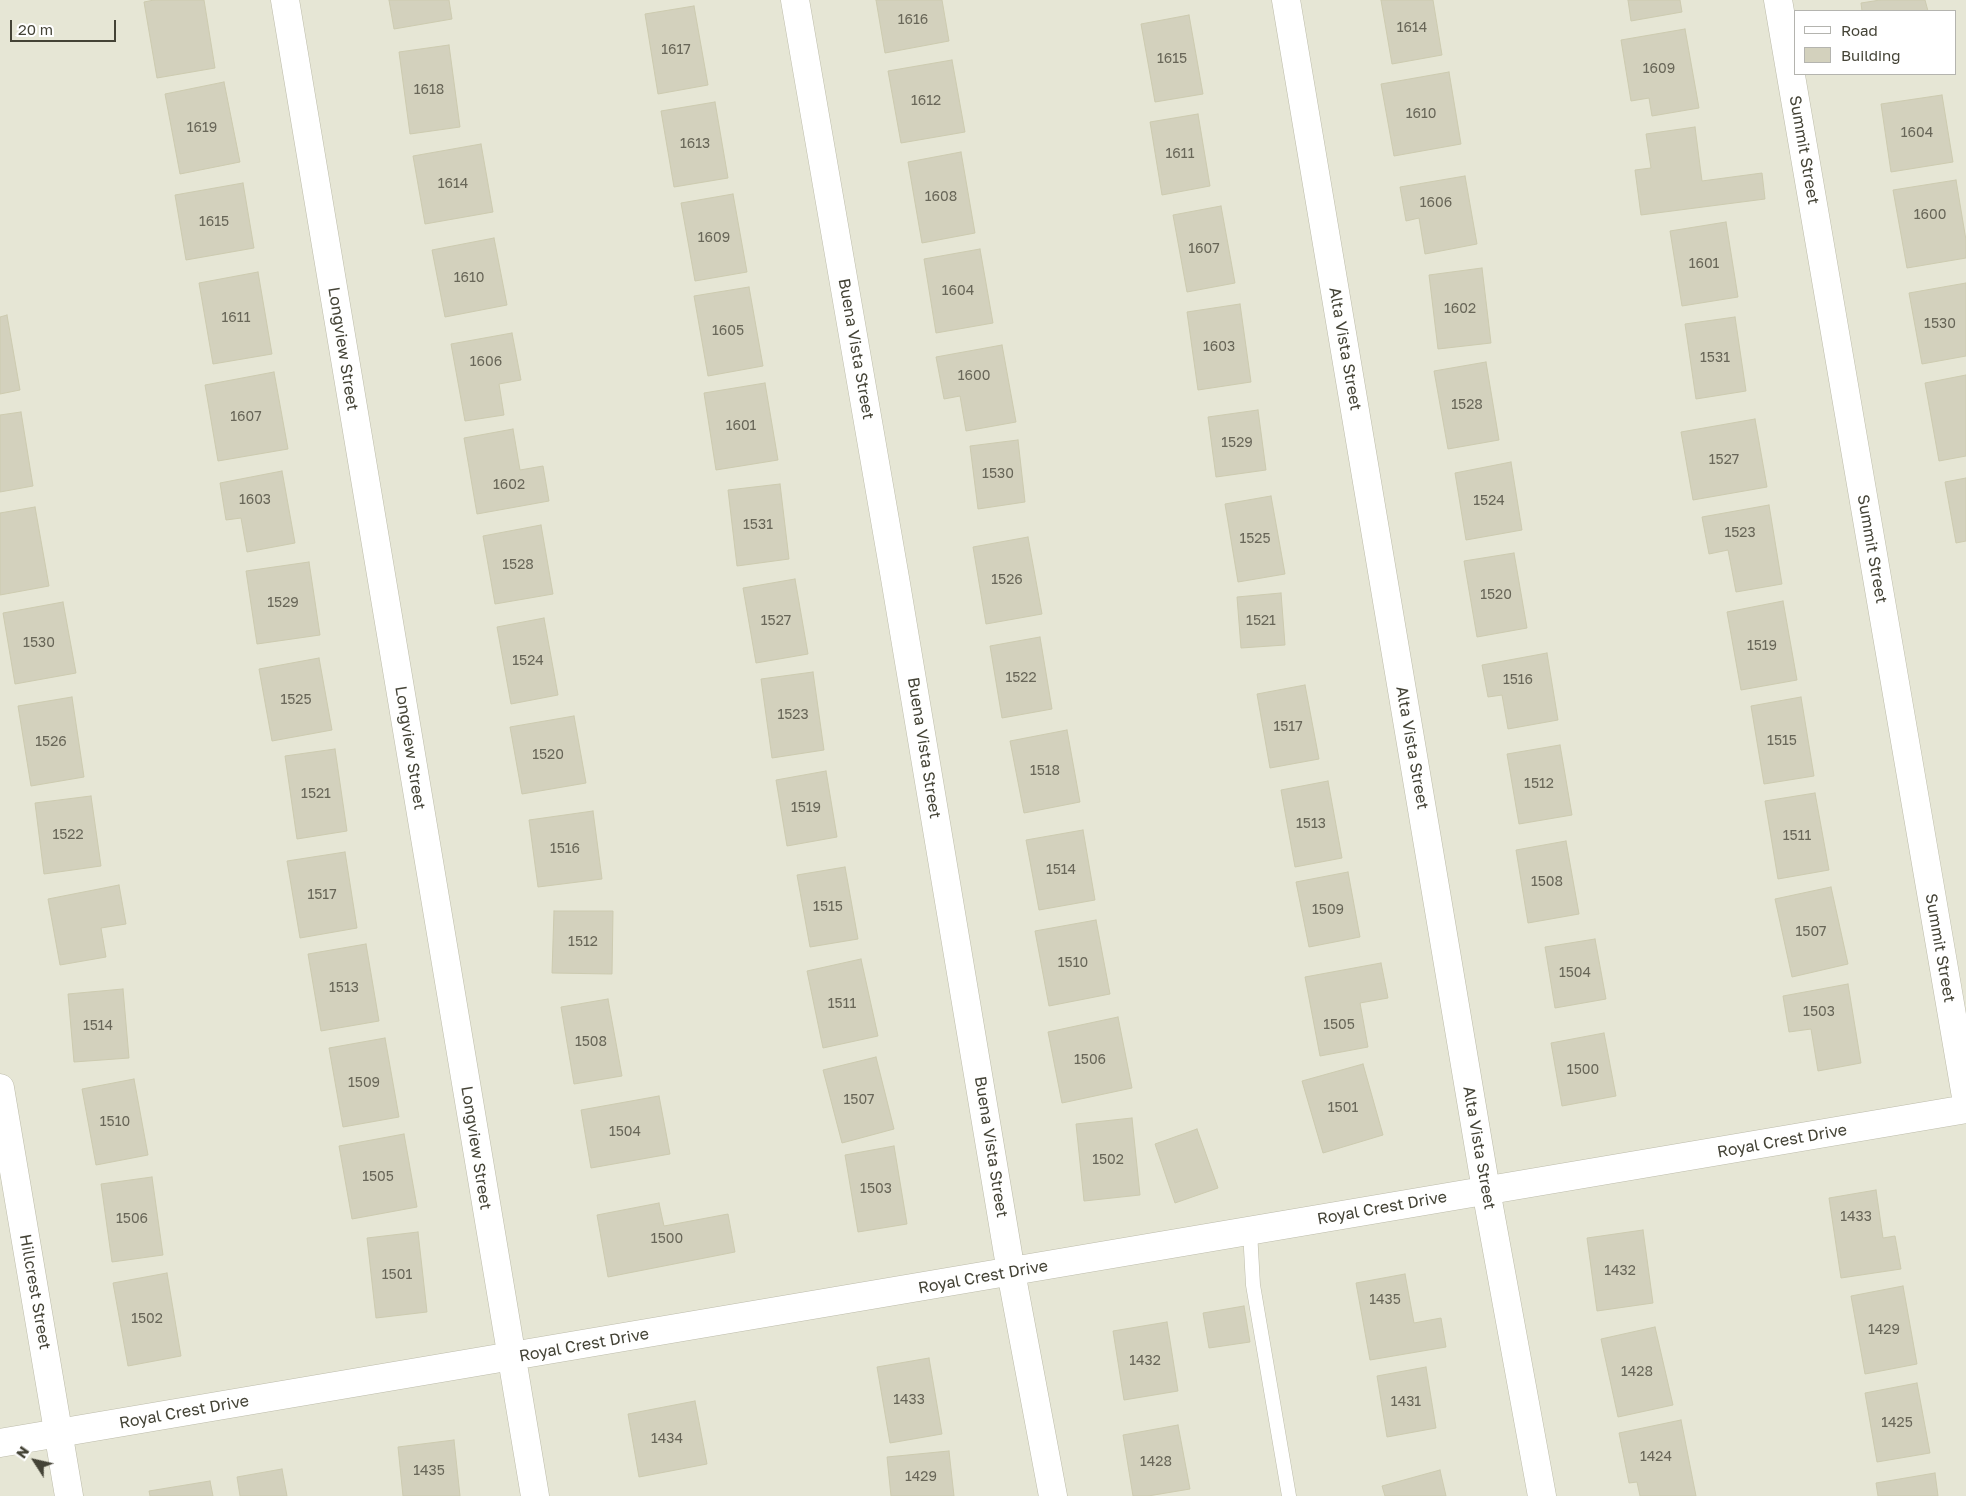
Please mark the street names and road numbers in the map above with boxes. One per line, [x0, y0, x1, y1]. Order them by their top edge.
street label: Summit Street [1785, 94, 1823, 206]
street label: Buena Vista Street [834, 277, 878, 421]
street label: Longview Street [324, 286, 362, 412]
street label: Alta Vista Street [1325, 286, 1365, 412]
street label: Summit Street [1853, 493, 1891, 605]
street label: Buena Vista Street [903, 676, 945, 820]
street label: Longview Street [391, 685, 429, 811]
street label: Alta Vista Street [1392, 685, 1432, 811]
street label: Summit Street [1921, 892, 1959, 1004]
street label: Buena Vista Street [970, 1075, 1012, 1219]
street label: Longview Street [457, 1085, 495, 1211]
street label: Alta Vista Street [1459, 1085, 1499, 1211]
street label: Royal Crest Drive [1716, 1120, 1848, 1162]
street label: Royal Crest Drive [1316, 1187, 1448, 1229]
street label: Hillcrest Street [15, 1233, 55, 1351]
street label: Royal Crest Drive [917, 1256, 1049, 1298]
street label: Royal Crest Drive [518, 1324, 650, 1366]
street label: Royal Crest Drive [118, 1391, 250, 1433]

